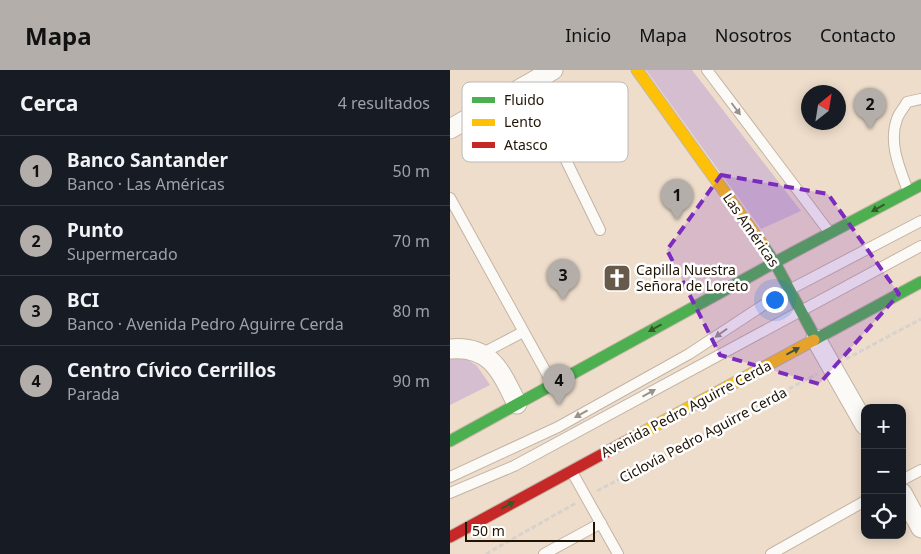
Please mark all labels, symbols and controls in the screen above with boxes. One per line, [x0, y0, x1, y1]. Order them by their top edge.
text: Mapa [25, 19, 92, 52]
text: Inicio [565, 23, 611, 47]
text: Mapa [639, 23, 687, 47]
text: Nosotros [715, 23, 792, 47]
text: Contacto [820, 23, 896, 47]
legend [462, 82, 628, 162]
north arrow [801, 85, 846, 130]
pin: 2 [854, 88, 886, 129]
text: Cerca [20, 89, 78, 117]
text: Fluido [504, 90, 544, 109]
text: 4 resultados [338, 92, 430, 114]
one-way arrow [731, 102, 741, 116]
text: Lento [504, 112, 541, 131]
text: Atasco [504, 135, 548, 154]
text: Banco Santander [67, 147, 228, 173]
text: 1 [31, 160, 41, 182]
text: 50 m [393, 160, 430, 182]
text: Banco · Las Américas [67, 173, 225, 195]
pin: 1 [661, 179, 693, 220]
street label: Las Américas [719, 189, 784, 271]
one-way arrow [871, 203, 885, 212]
text: Punto [67, 217, 124, 243]
text: 2 [31, 230, 41, 252]
text: 70 m [393, 230, 430, 252]
text: Supermercado [67, 243, 178, 265]
pin: 3 [547, 259, 579, 300]
place label: Capilla Nuestra Señora de Loreto [636, 260, 749, 295]
church icon: Capilla Nuestra Señora de Loreto [602, 263, 632, 293]
text: BCI [67, 287, 99, 313]
your location [762, 287, 788, 313]
text: 3 [31, 300, 41, 322]
text: 80 m [393, 300, 430, 322]
text: Banco · Avenida Pedro Aguirre Cerda [67, 313, 344, 335]
one-way arrow [648, 324, 663, 332]
one-way arrow [714, 328, 728, 338]
one-way arrow [786, 347, 799, 356]
street label: Avenida Pedro Aguirre Cerda [597, 356, 774, 462]
text: Centro Cívico Cerrillos [67, 357, 276, 383]
pin: 4 [543, 364, 575, 405]
text: 4 [31, 370, 41, 392]
text: 90 m [393, 370, 430, 392]
street label: Ciclovía Pedro Aguirre Cerda [616, 382, 790, 487]
text: Parada [67, 383, 120, 405]
one-way arrow [642, 389, 657, 397]
map controls [861, 404, 906, 539]
button: + [861, 404, 906, 449]
one-way arrow [574, 410, 587, 419]
button: − [861, 449, 906, 494]
button: locate [861, 494, 906, 539]
one-way arrow [501, 501, 516, 509]
scale bar [465, 519, 595, 542]
text: 50 m [472, 521, 505, 540]

